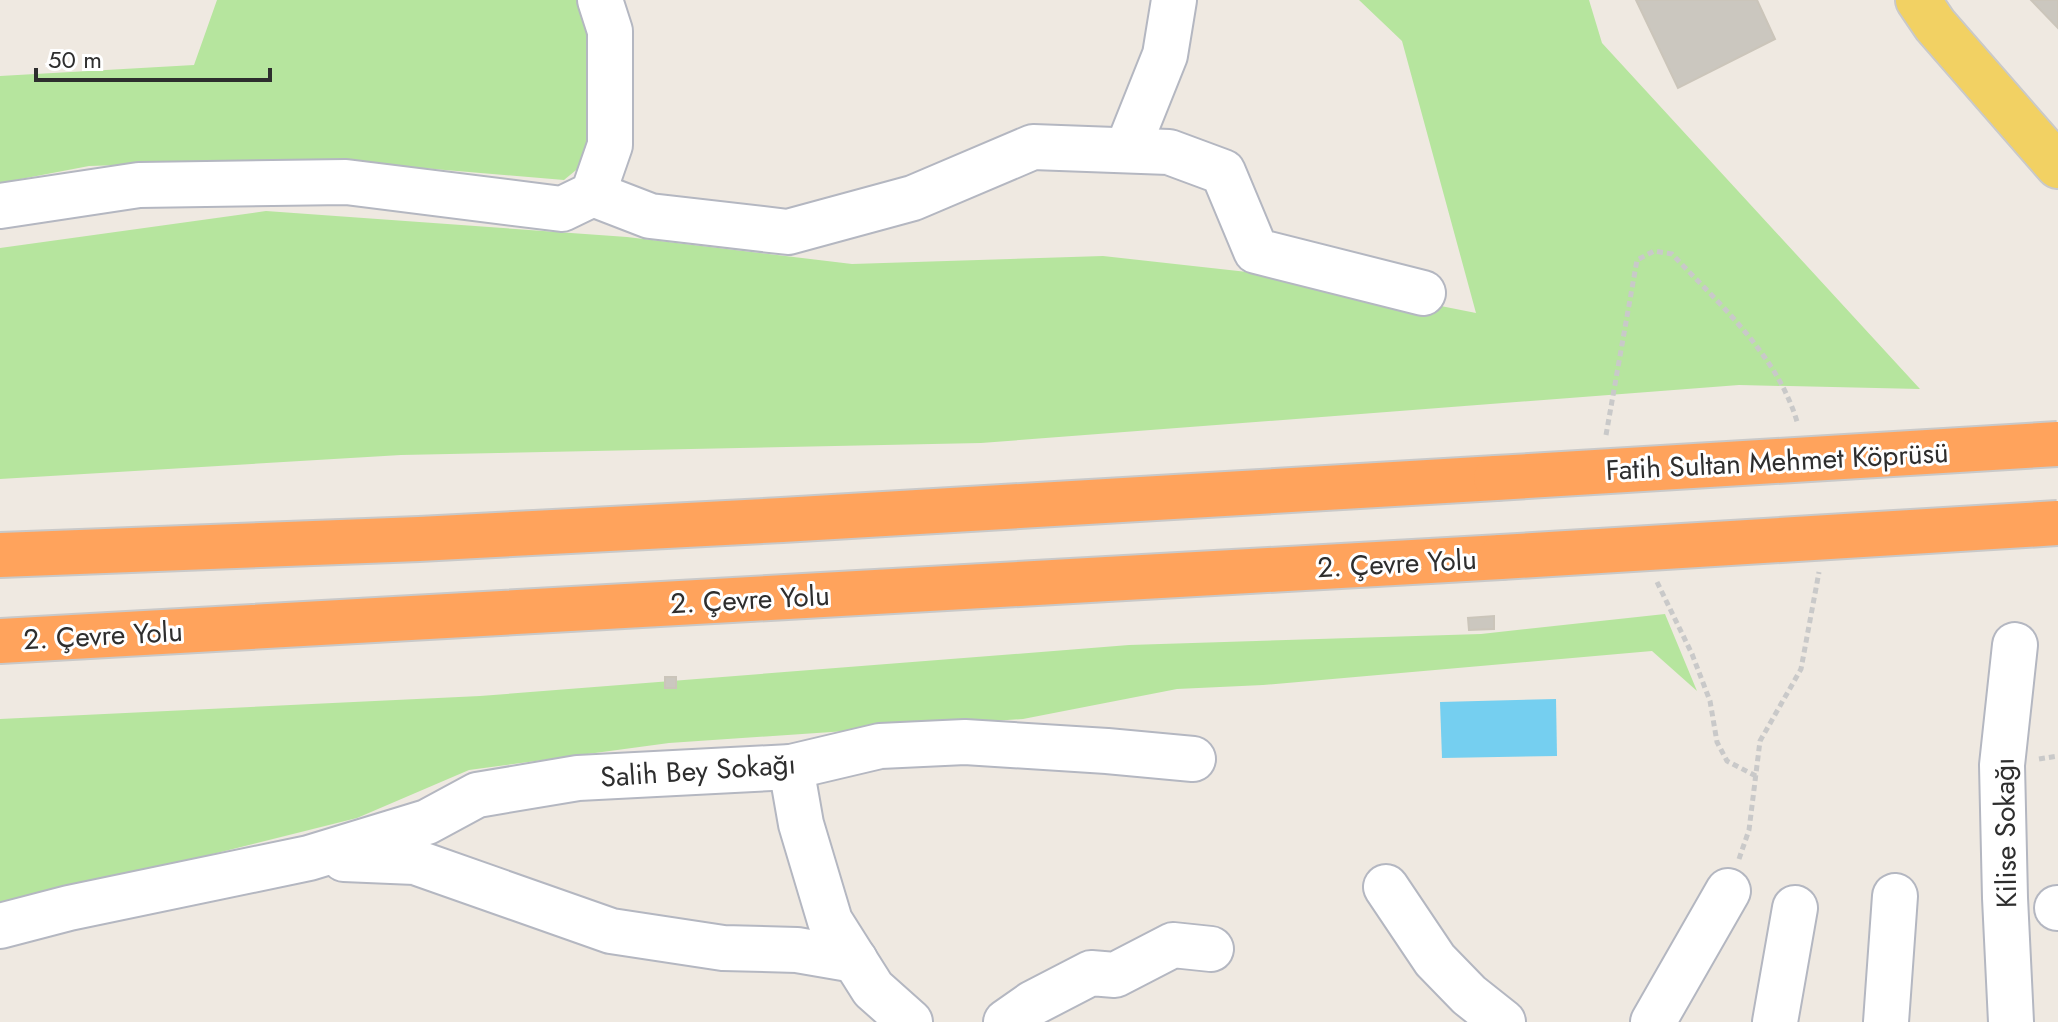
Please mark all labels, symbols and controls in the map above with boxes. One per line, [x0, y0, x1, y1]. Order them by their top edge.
scale bar [36, 32, 270, 82]
text: 50 m [48, 42, 102, 77]
street label: Fatih Sultan Mehmet Köprüsü [1605, 432, 1949, 491]
street label: 2. Çevre Yolu [1316, 539, 1478, 588]
street label: 2. Çevre Yolu [669, 575, 831, 624]
street label: 2. Çevre Yolu [22, 611, 184, 660]
street label: Salih Bey Sokağı [599, 743, 797, 798]
street label: Kilise Sokağı [1984, 757, 2027, 909]

